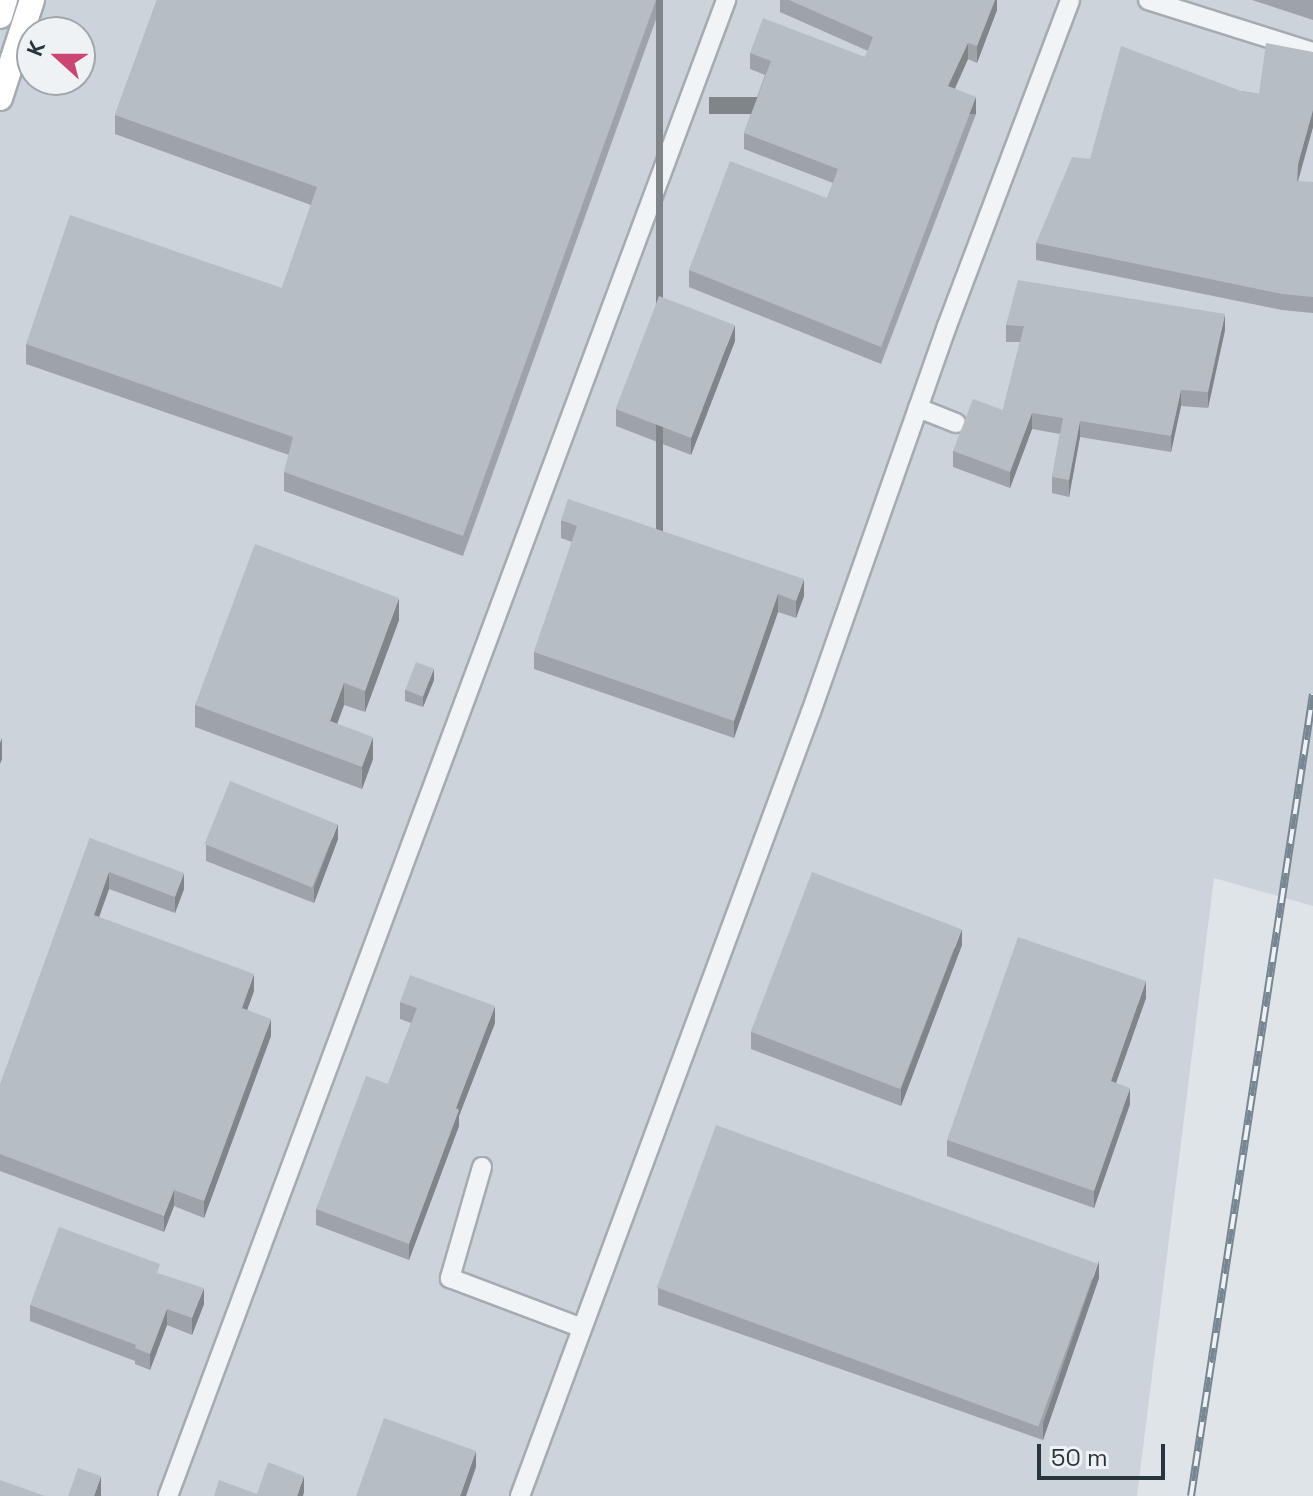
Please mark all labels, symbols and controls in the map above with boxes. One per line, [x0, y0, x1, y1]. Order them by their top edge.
north arrow [16, 16, 96, 96]
text: K [20, 37, 51, 60]
scale bar [1041, 1428, 1169, 1478]
text: 50 m [1051, 1442, 1108, 1473]

